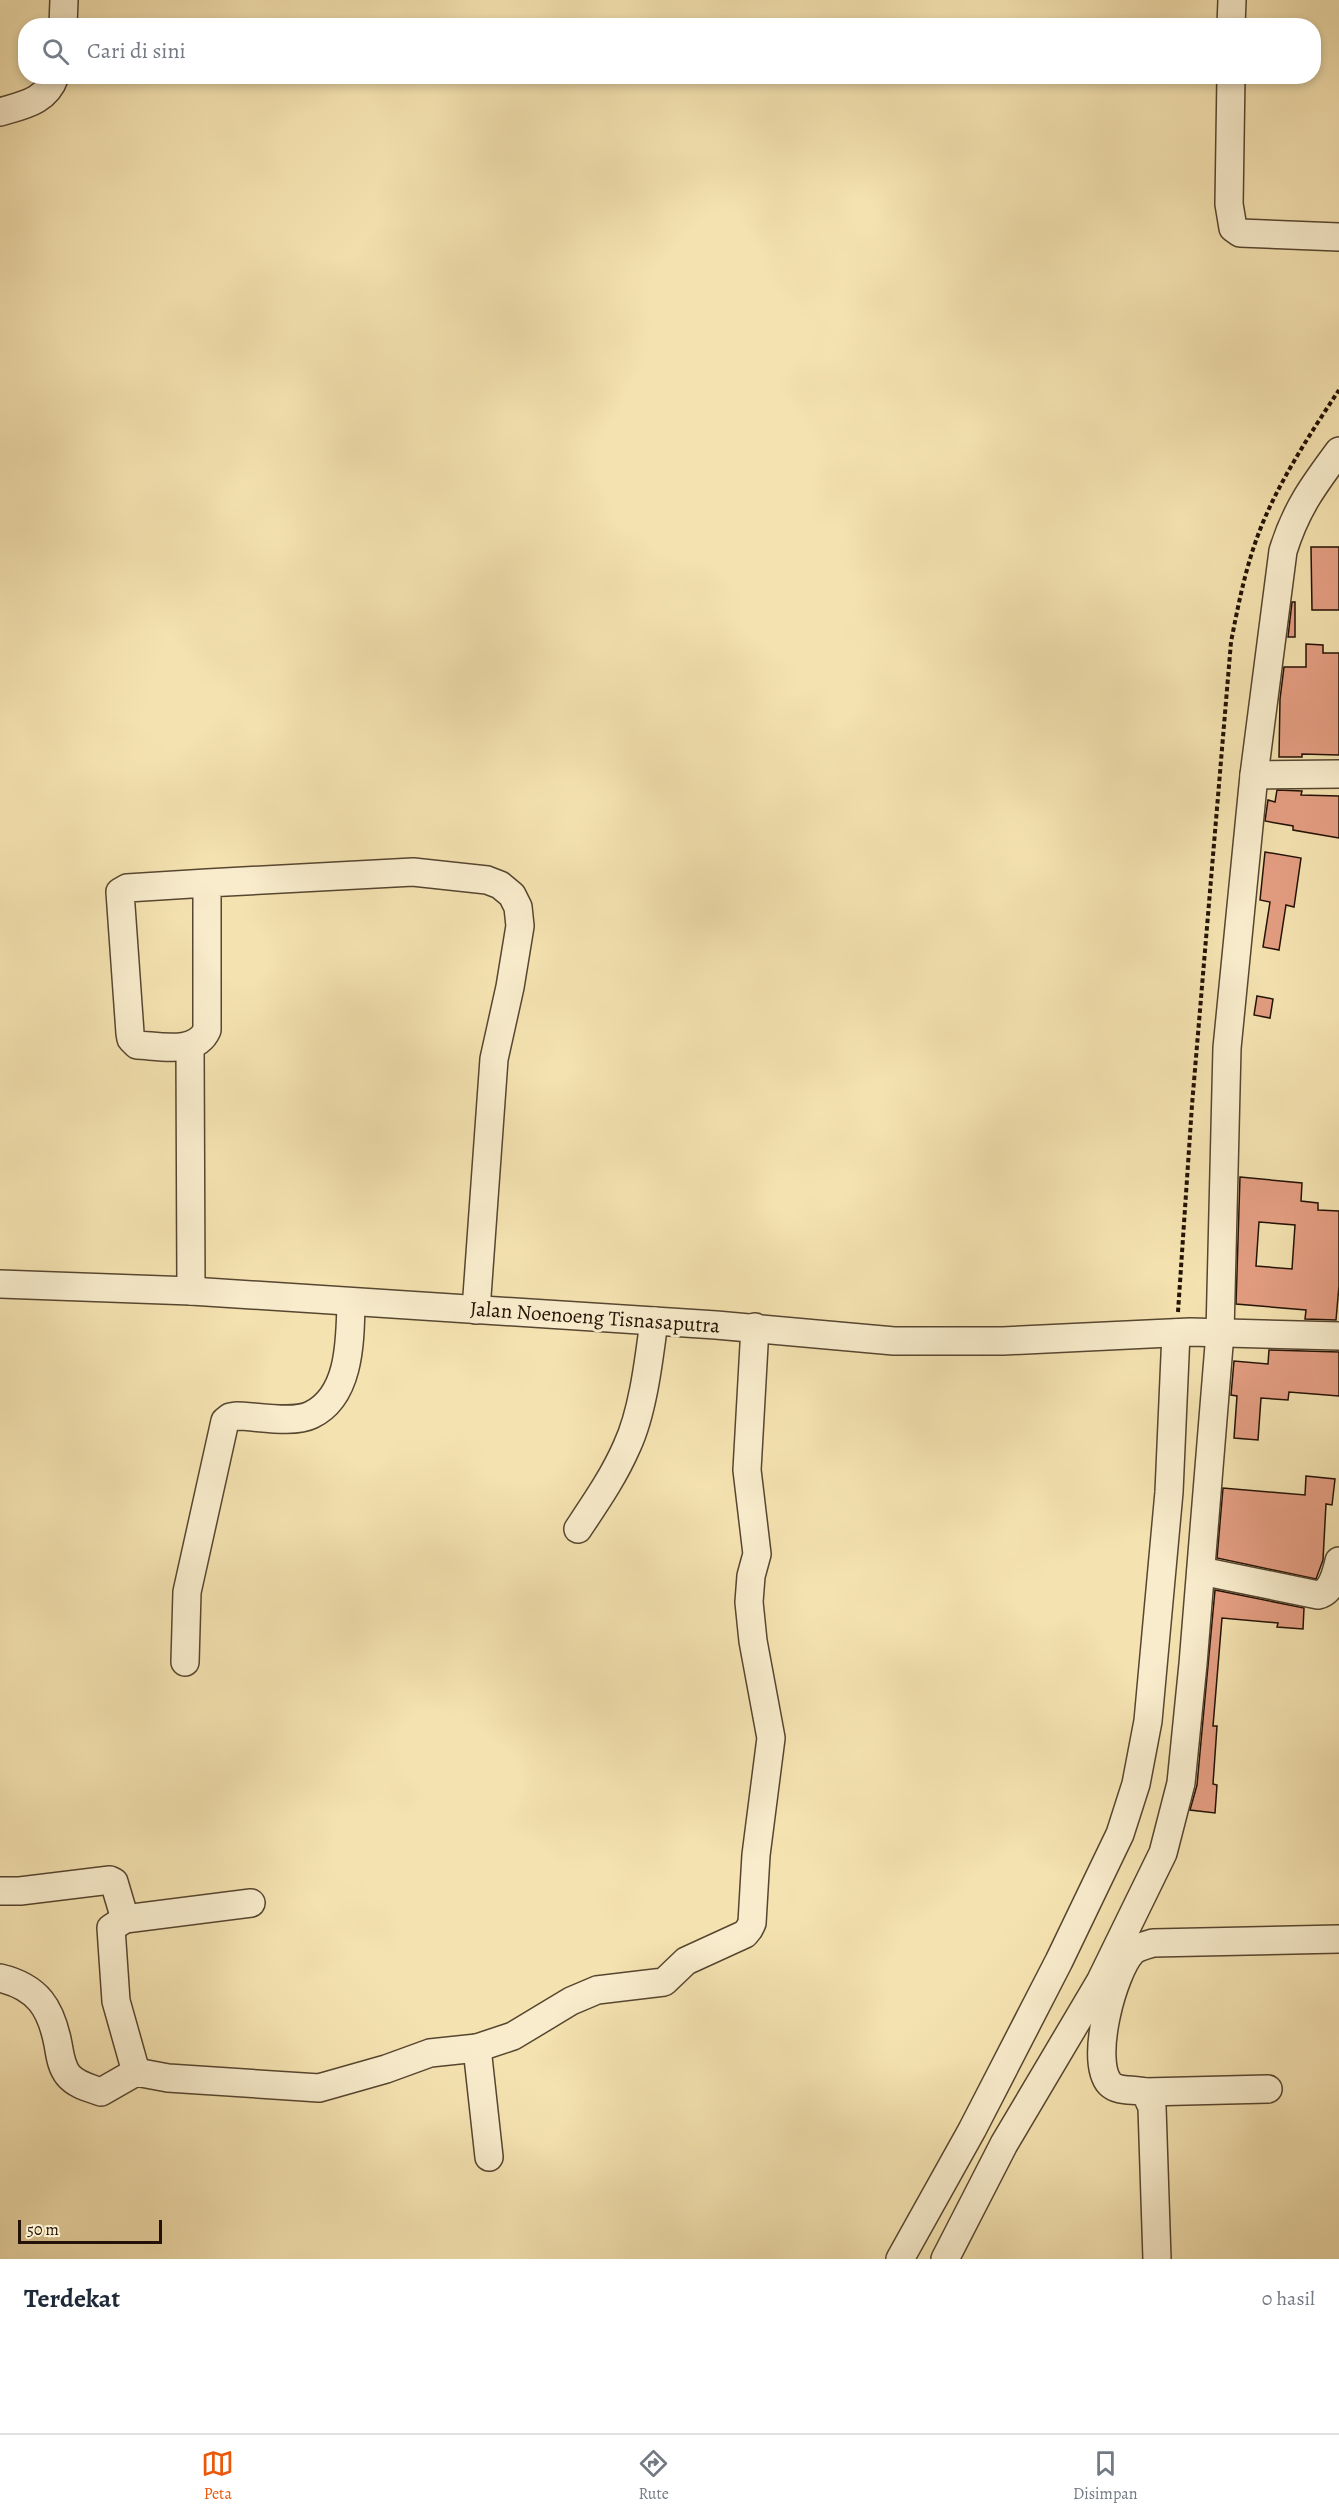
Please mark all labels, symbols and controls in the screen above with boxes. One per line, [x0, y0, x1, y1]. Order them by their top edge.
search box [18, 18, 1321, 84]
icon: search [39, 35, 72, 68]
text: Cari di sini [87, 36, 186, 66]
street label: Jalan Noenoeng Tisnasaputra [469, 1294, 721, 1340]
scale bar [18, 2217, 162, 2244]
text: 50 m [27, 2219, 59, 2241]
text: Terdekat [24, 2281, 120, 2316]
text: 0 hasil [1262, 2285, 1315, 2312]
tab: Peta [201, 2447, 234, 2505]
tab: Rute [637, 2447, 670, 2505]
tab: Disimpan [1073, 2447, 1138, 2505]

